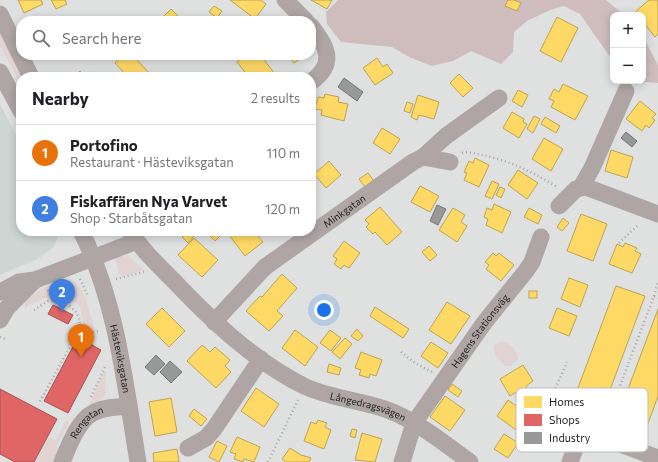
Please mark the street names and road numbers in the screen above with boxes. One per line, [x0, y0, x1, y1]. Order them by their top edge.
street label: Minkgatan [321, 192, 368, 230]
street label: Hagens Stationsväg [448, 291, 511, 370]
street label: Hästeviksgatan [108, 323, 133, 394]
street label: Långedragsvägen [329, 389, 408, 423]
street label: Rengatan [67, 403, 105, 441]

